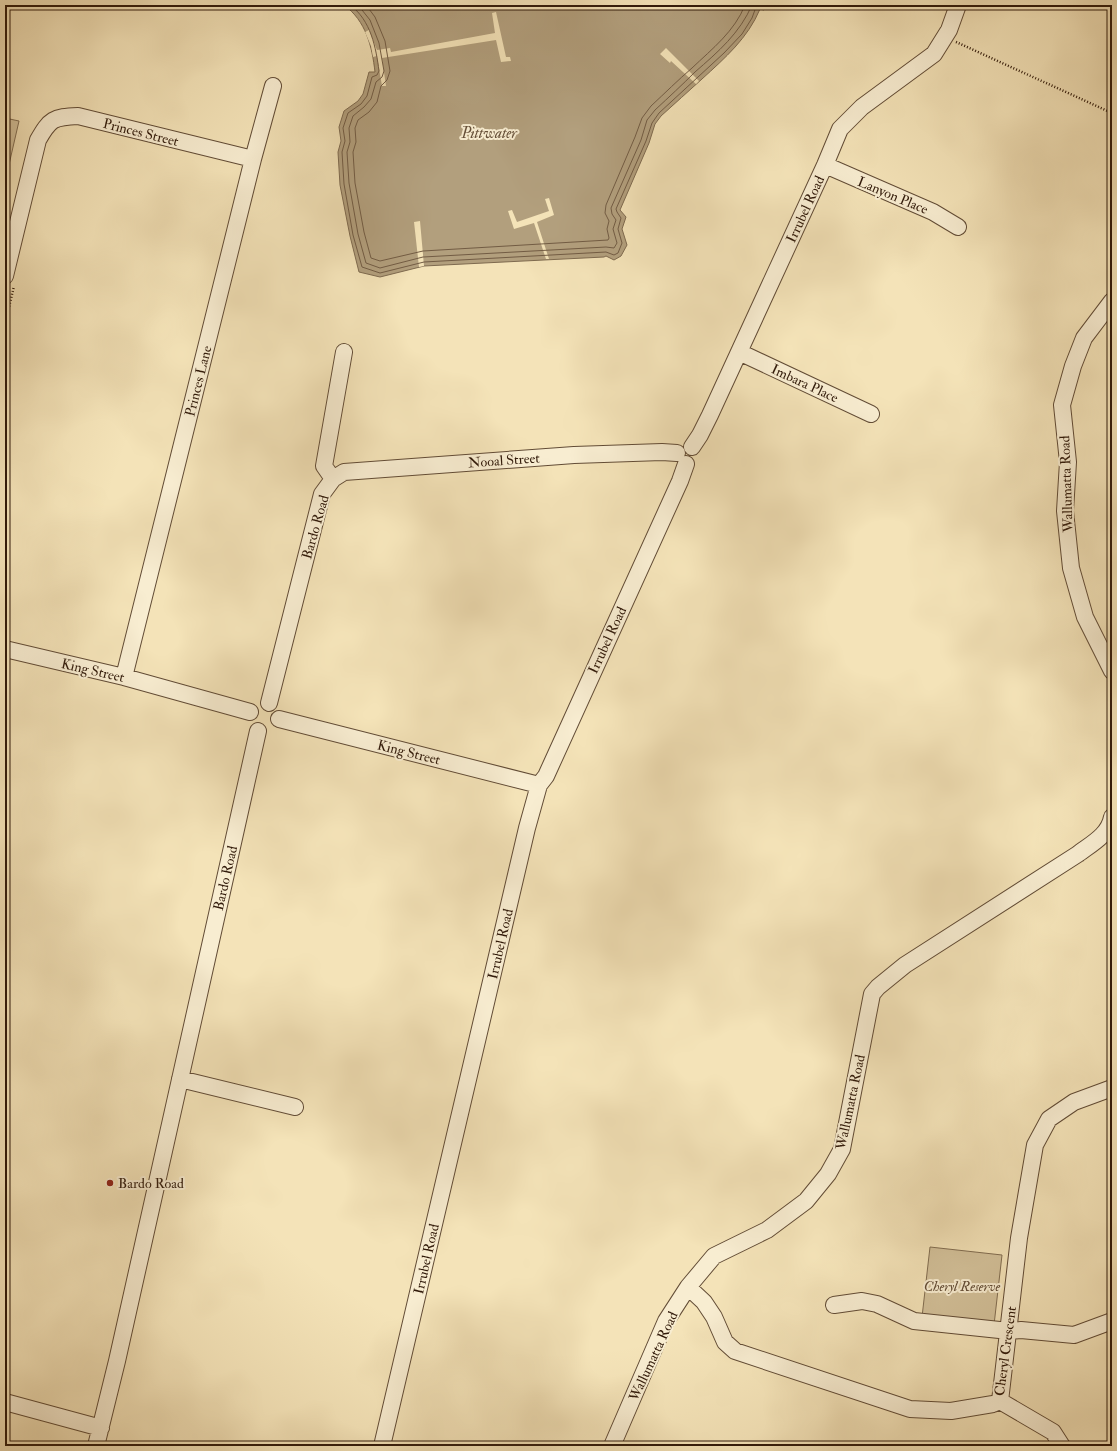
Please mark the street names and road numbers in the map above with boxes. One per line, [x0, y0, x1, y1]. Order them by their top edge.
street label: Princes Street [101, 115, 181, 150]
street label: Irrubel Road [783, 173, 828, 245]
street label: Lanyon Place [855, 173, 931, 219]
street label: Princes Lane [181, 344, 216, 418]
street label: Imbara Place [769, 361, 841, 406]
street label: Wallumatta Road [1056, 435, 1077, 534]
street label: Nooal Street [468, 449, 541, 471]
street label: Bardo Road [298, 493, 333, 561]
street label: Irrubel Road [585, 604, 630, 676]
street label: King Street [60, 655, 127, 686]
street label: King Street [376, 736, 443, 769]
street label: Bardo Road [210, 844, 241, 912]
street label: Irrubel Road [484, 907, 517, 981]
street label: Wallumatta Road [832, 1053, 869, 1152]
street label: Irrubel Road [410, 1222, 443, 1296]
street label: Cheryl Crescent [991, 1305, 1021, 1397]
street label: Wallumatta Road [625, 1309, 682, 1405]

